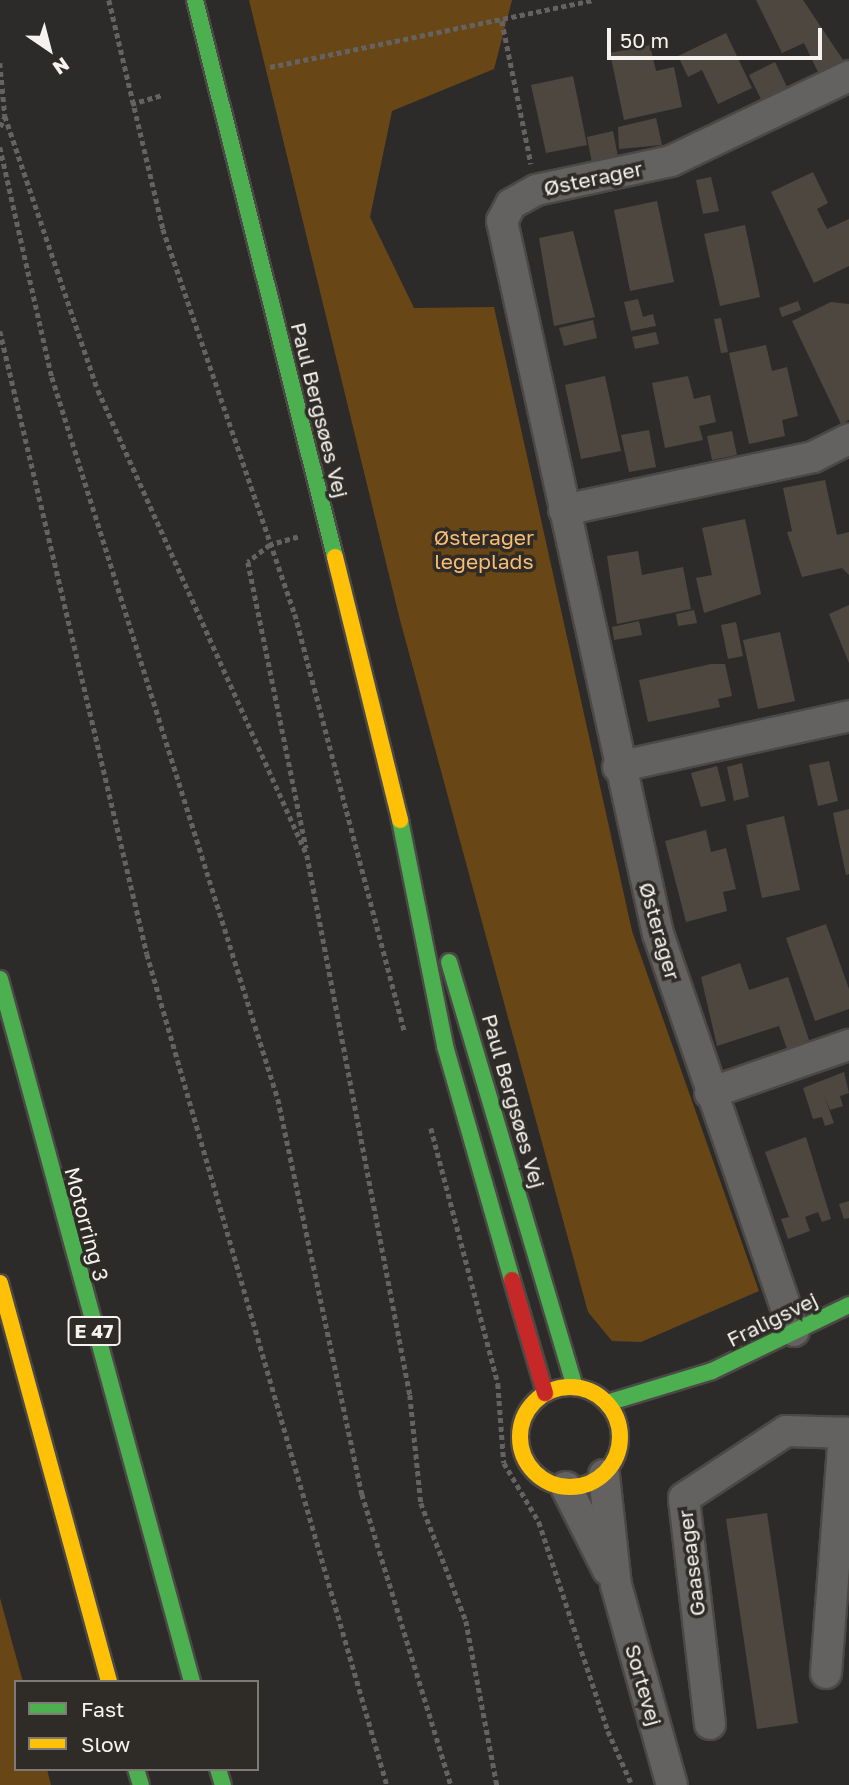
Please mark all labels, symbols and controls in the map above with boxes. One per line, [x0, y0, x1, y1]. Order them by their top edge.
north arrow [14, 14, 84, 84]
scale bar [611, 14, 826, 58]
text: 50 m [620, 27, 669, 53]
text: N [49, 53, 74, 80]
street label: Østerager [541, 155, 645, 201]
street label: Paul Bergsøes Vej [286, 320, 354, 500]
park label: Østerager legeplads [434, 524, 534, 574]
street label: Østerager [634, 879, 686, 983]
street label: Paul Bergsøes Vej [477, 1011, 551, 1191]
street label: Motorring 3 [60, 1164, 114, 1284]
street label: Fraligsvej [722, 1286, 822, 1352]
road number: E 47 [66, 1316, 122, 1346]
street label: Gaaseager [672, 1508, 710, 1618]
street label: Sortevej [620, 1641, 668, 1729]
legend [14, 1680, 259, 1771]
text: Fast [81, 1696, 124, 1722]
text: Slow [81, 1731, 130, 1757]

